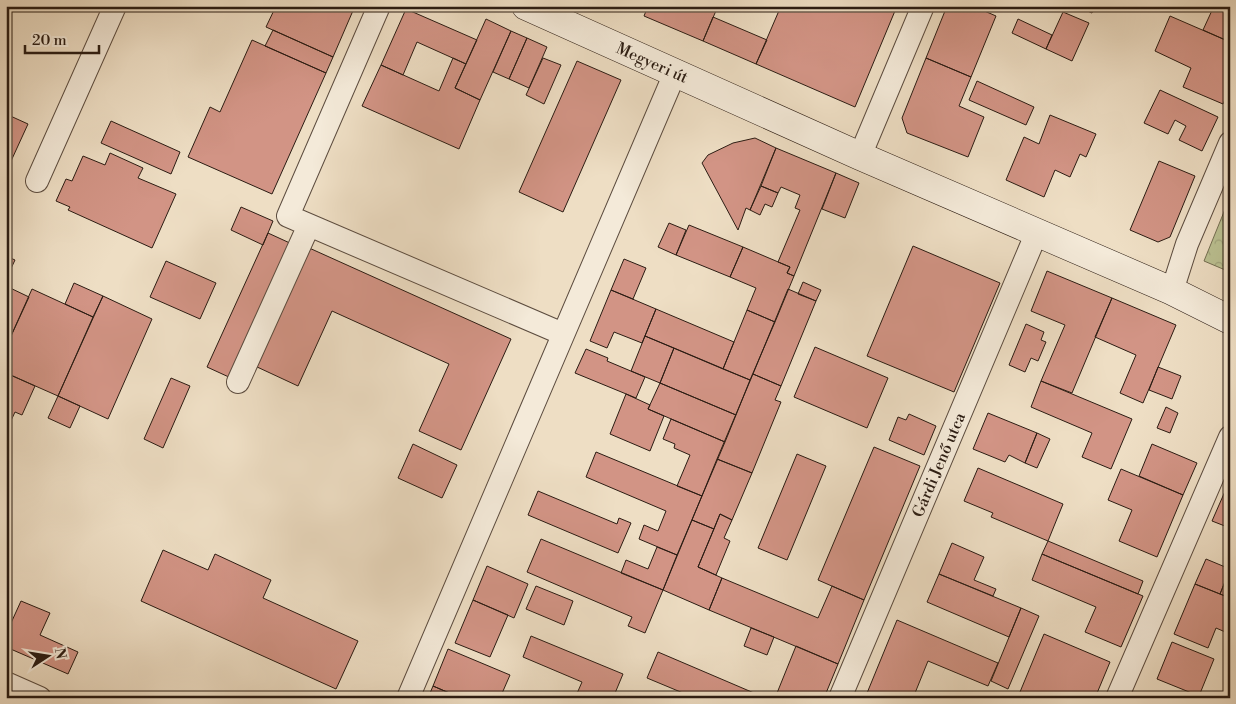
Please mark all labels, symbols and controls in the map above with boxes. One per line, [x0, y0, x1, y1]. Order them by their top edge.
scale bar [25, 22, 99, 54]
text: 20 m [32, 31, 67, 50]
street label: Megyeri út [613, 38, 691, 88]
street label: Gárdi Jenő utca [908, 409, 970, 520]
north arrow [22, 632, 72, 682]
text: N [50, 646, 70, 661]

